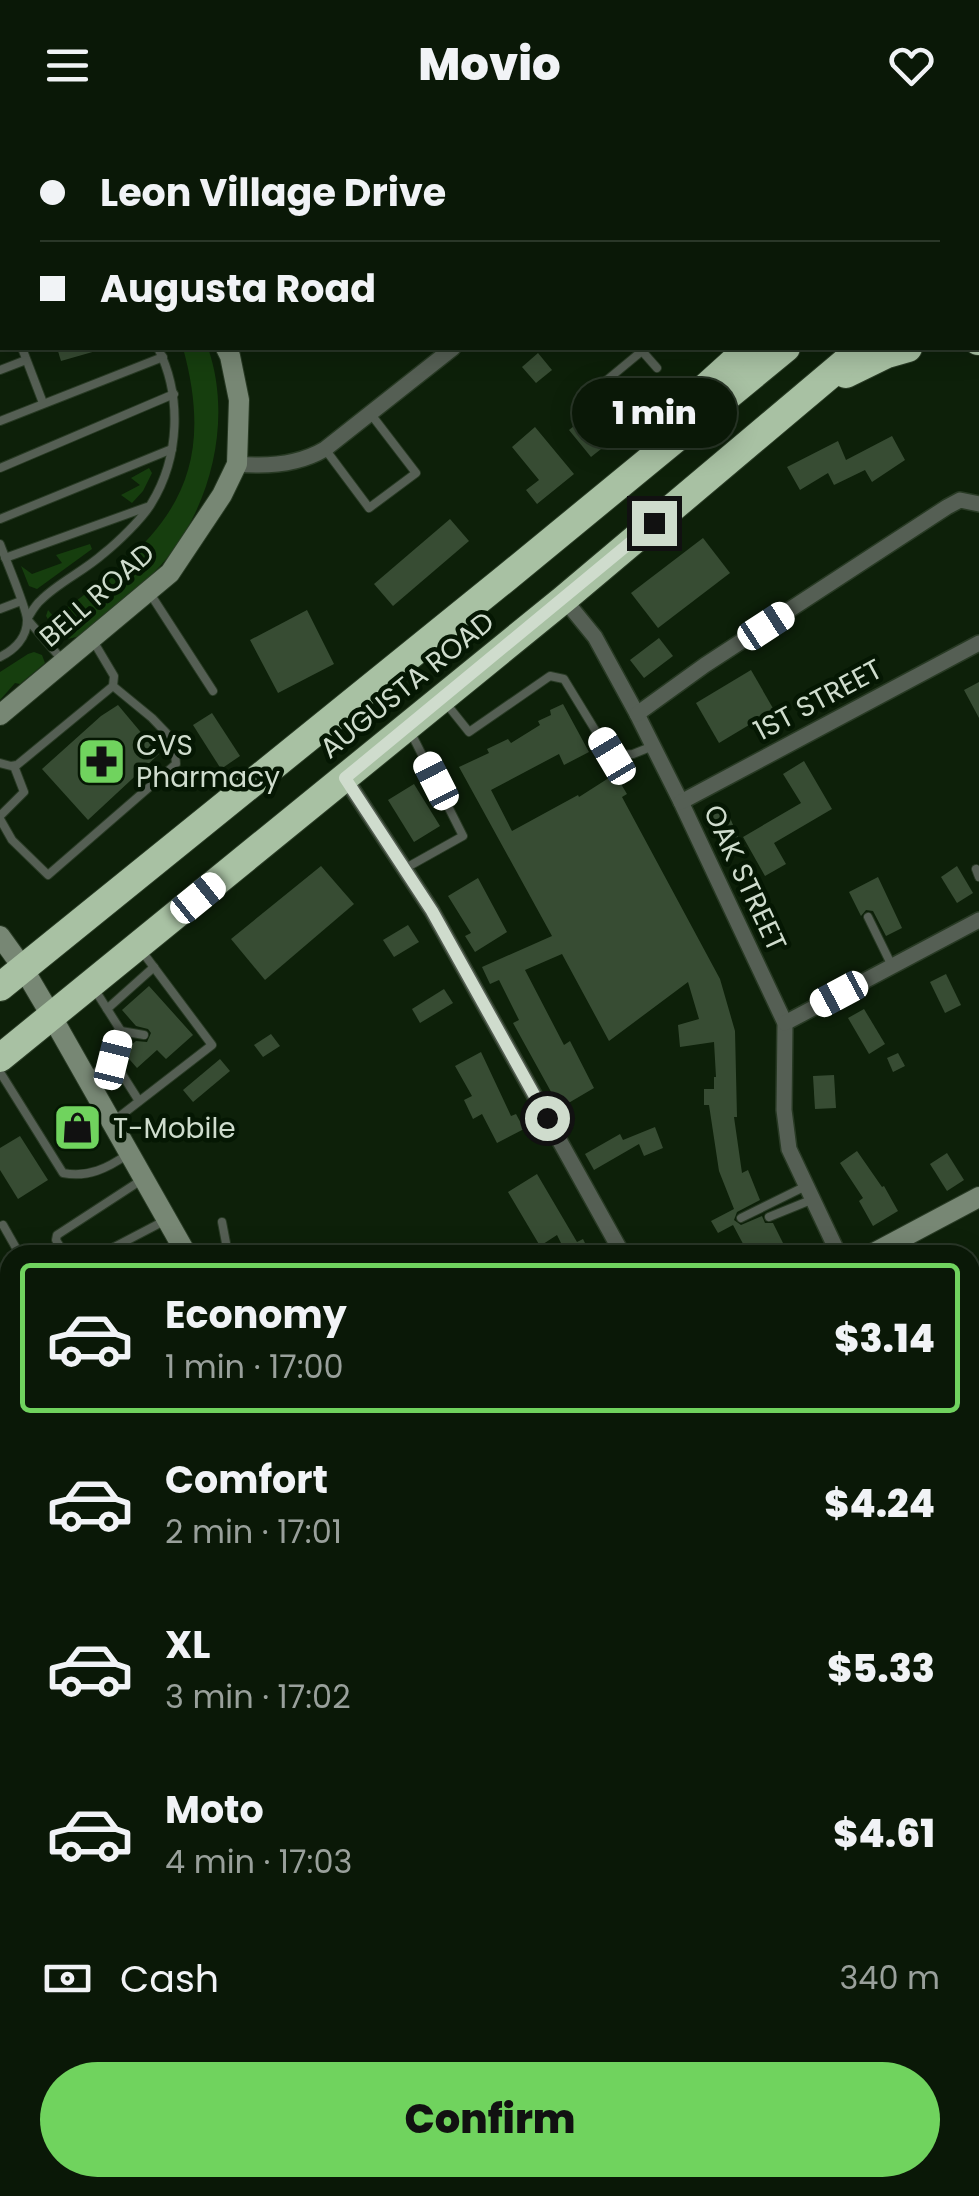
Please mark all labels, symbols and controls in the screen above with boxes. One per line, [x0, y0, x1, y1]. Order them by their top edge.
text: Movio [418, 33, 561, 96]
icon: menu [40, 38, 95, 93]
icon: heart [884, 38, 939, 93]
text: Leon Village Drive [100, 166, 446, 219]
text: Augusta Road [100, 262, 376, 315]
callout: 1 min [572, 378, 736, 448]
text: 1 min [612, 390, 697, 435]
route end [632, 501, 677, 546]
street label: BELL ROAD [31, 534, 163, 656]
car [733, 597, 799, 655]
street label: AUGUSTA ROAD [312, 602, 502, 768]
street label: 1ST STREET [747, 650, 889, 750]
car [584, 723, 640, 789]
place label: CVS Pharmacy [136, 726, 280, 797]
pharmacy icon: CVS Pharmacy [75, 735, 127, 787]
car [409, 747, 463, 815]
street label: OAK STREET [694, 798, 796, 958]
car [165, 867, 231, 929]
car [805, 967, 873, 1021]
car [91, 1027, 135, 1093]
route start [525, 1096, 570, 1141]
shop icon: T-Mobile [52, 1102, 104, 1154]
place label: T-Mobile [113, 1109, 236, 1148]
text: Economy [165, 1288, 347, 1341]
icon: car [45, 1293, 135, 1383]
text: $3.14 [834, 1312, 935, 1365]
text: 1 min · 17:00 [165, 1344, 344, 1389]
text: Comfort [165, 1453, 328, 1506]
icon: car [45, 1458, 135, 1548]
text: $4.24 [824, 1477, 935, 1530]
text: 2 min · 17:01 [165, 1509, 342, 1554]
text: XL [165, 1618, 210, 1671]
icon: car [45, 1623, 135, 1713]
text: $5.33 [827, 1642, 935, 1695]
text: 3 min · 17:02 [165, 1674, 351, 1719]
text: Moto [165, 1783, 264, 1836]
icon: car [45, 1788, 135, 1878]
text: $4.61 [833, 1807, 935, 1860]
text: 4 min · 17:03 [165, 1839, 352, 1884]
icon: cash [40, 1951, 95, 2006]
text: Cash [120, 1952, 219, 2005]
text: 340 m [839, 1955, 940, 2000]
button: Confirm [40, 2062, 940, 2177]

